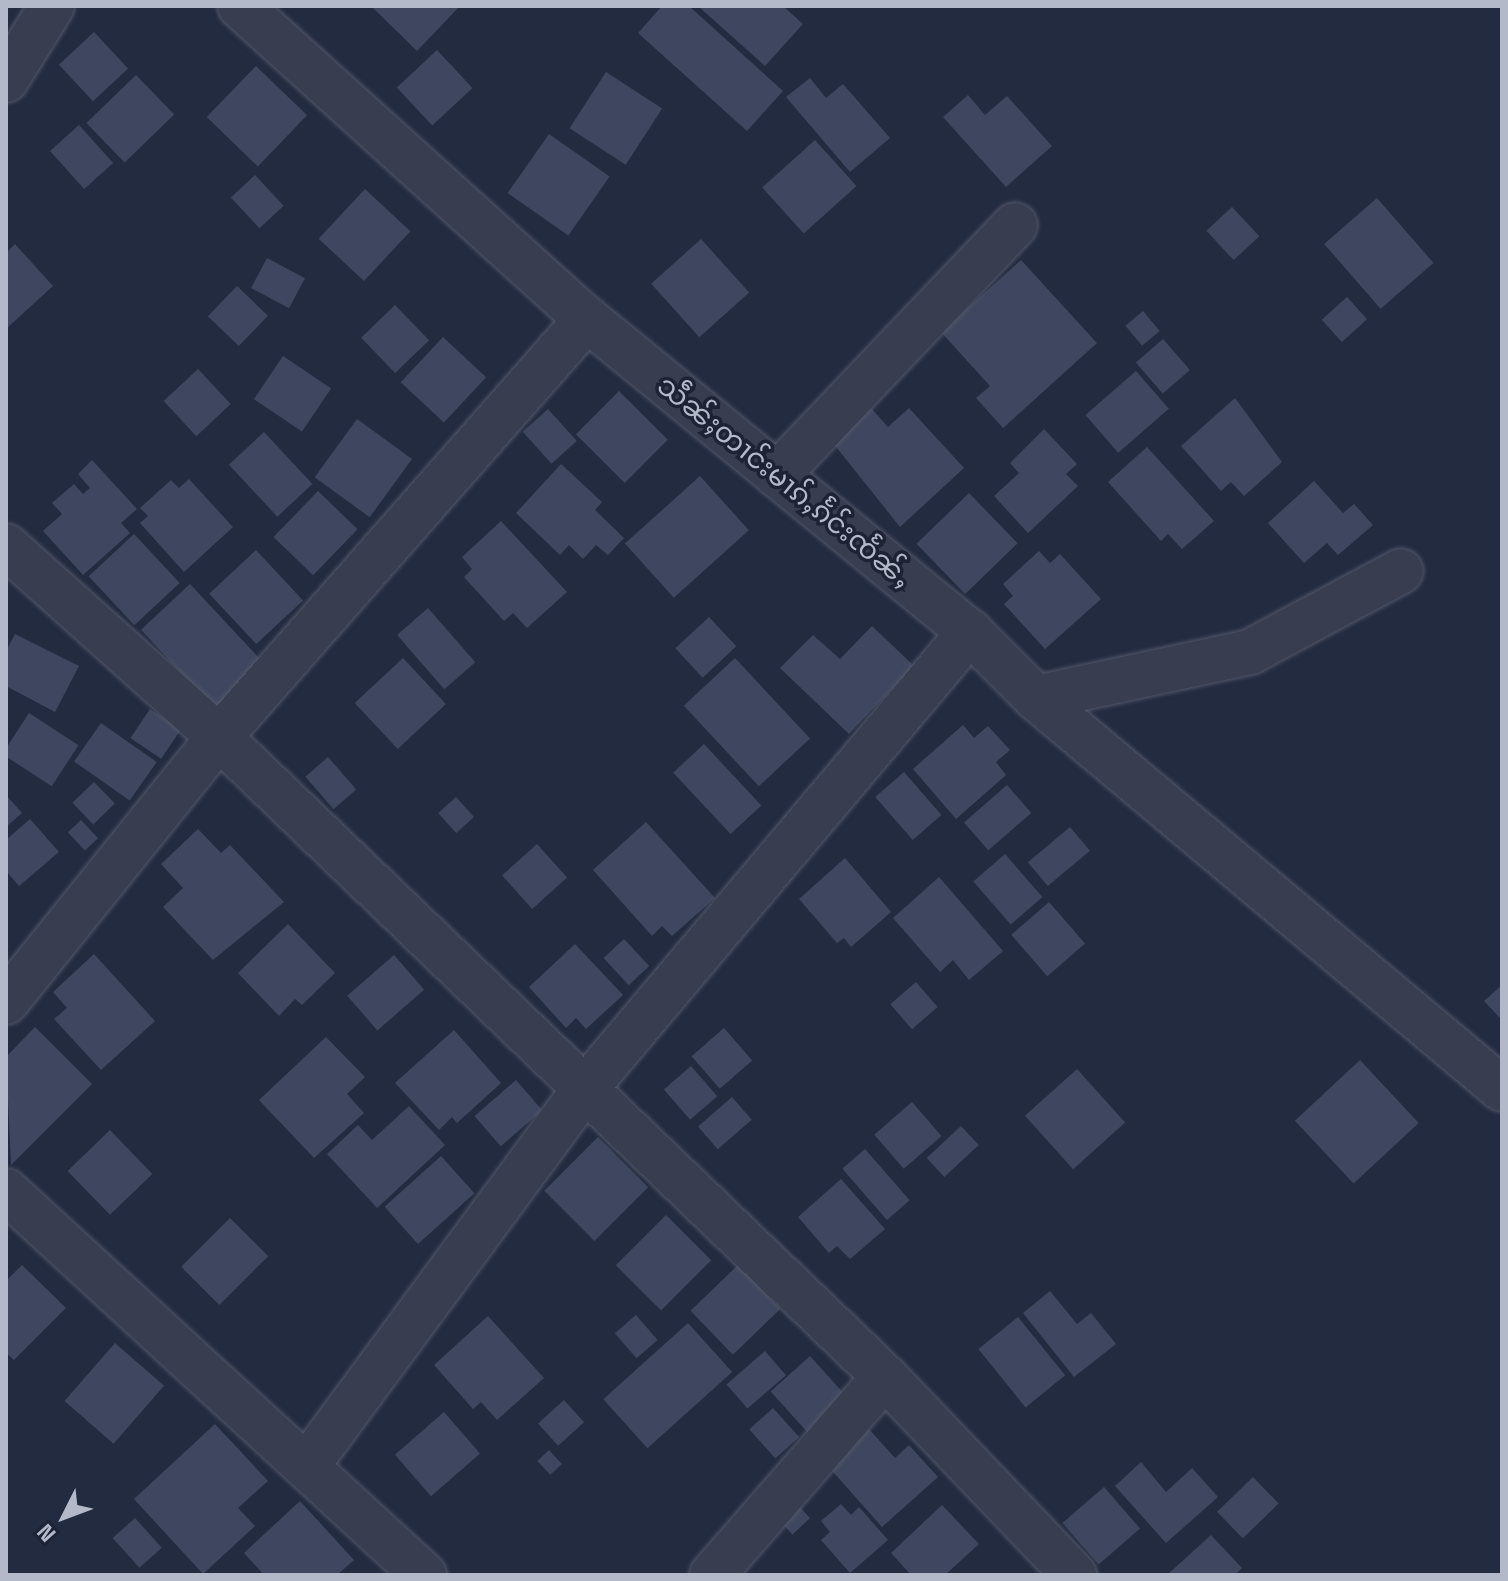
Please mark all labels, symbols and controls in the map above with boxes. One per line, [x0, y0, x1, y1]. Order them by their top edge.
street label: သဵၼ်ႈတၢင်းမၢၵ်ႇၵႅင်းၸႅၼ်ႇ [651, 368, 919, 594]
north arrow [24, 1477, 104, 1557]
text: N [31, 1518, 62, 1548]

